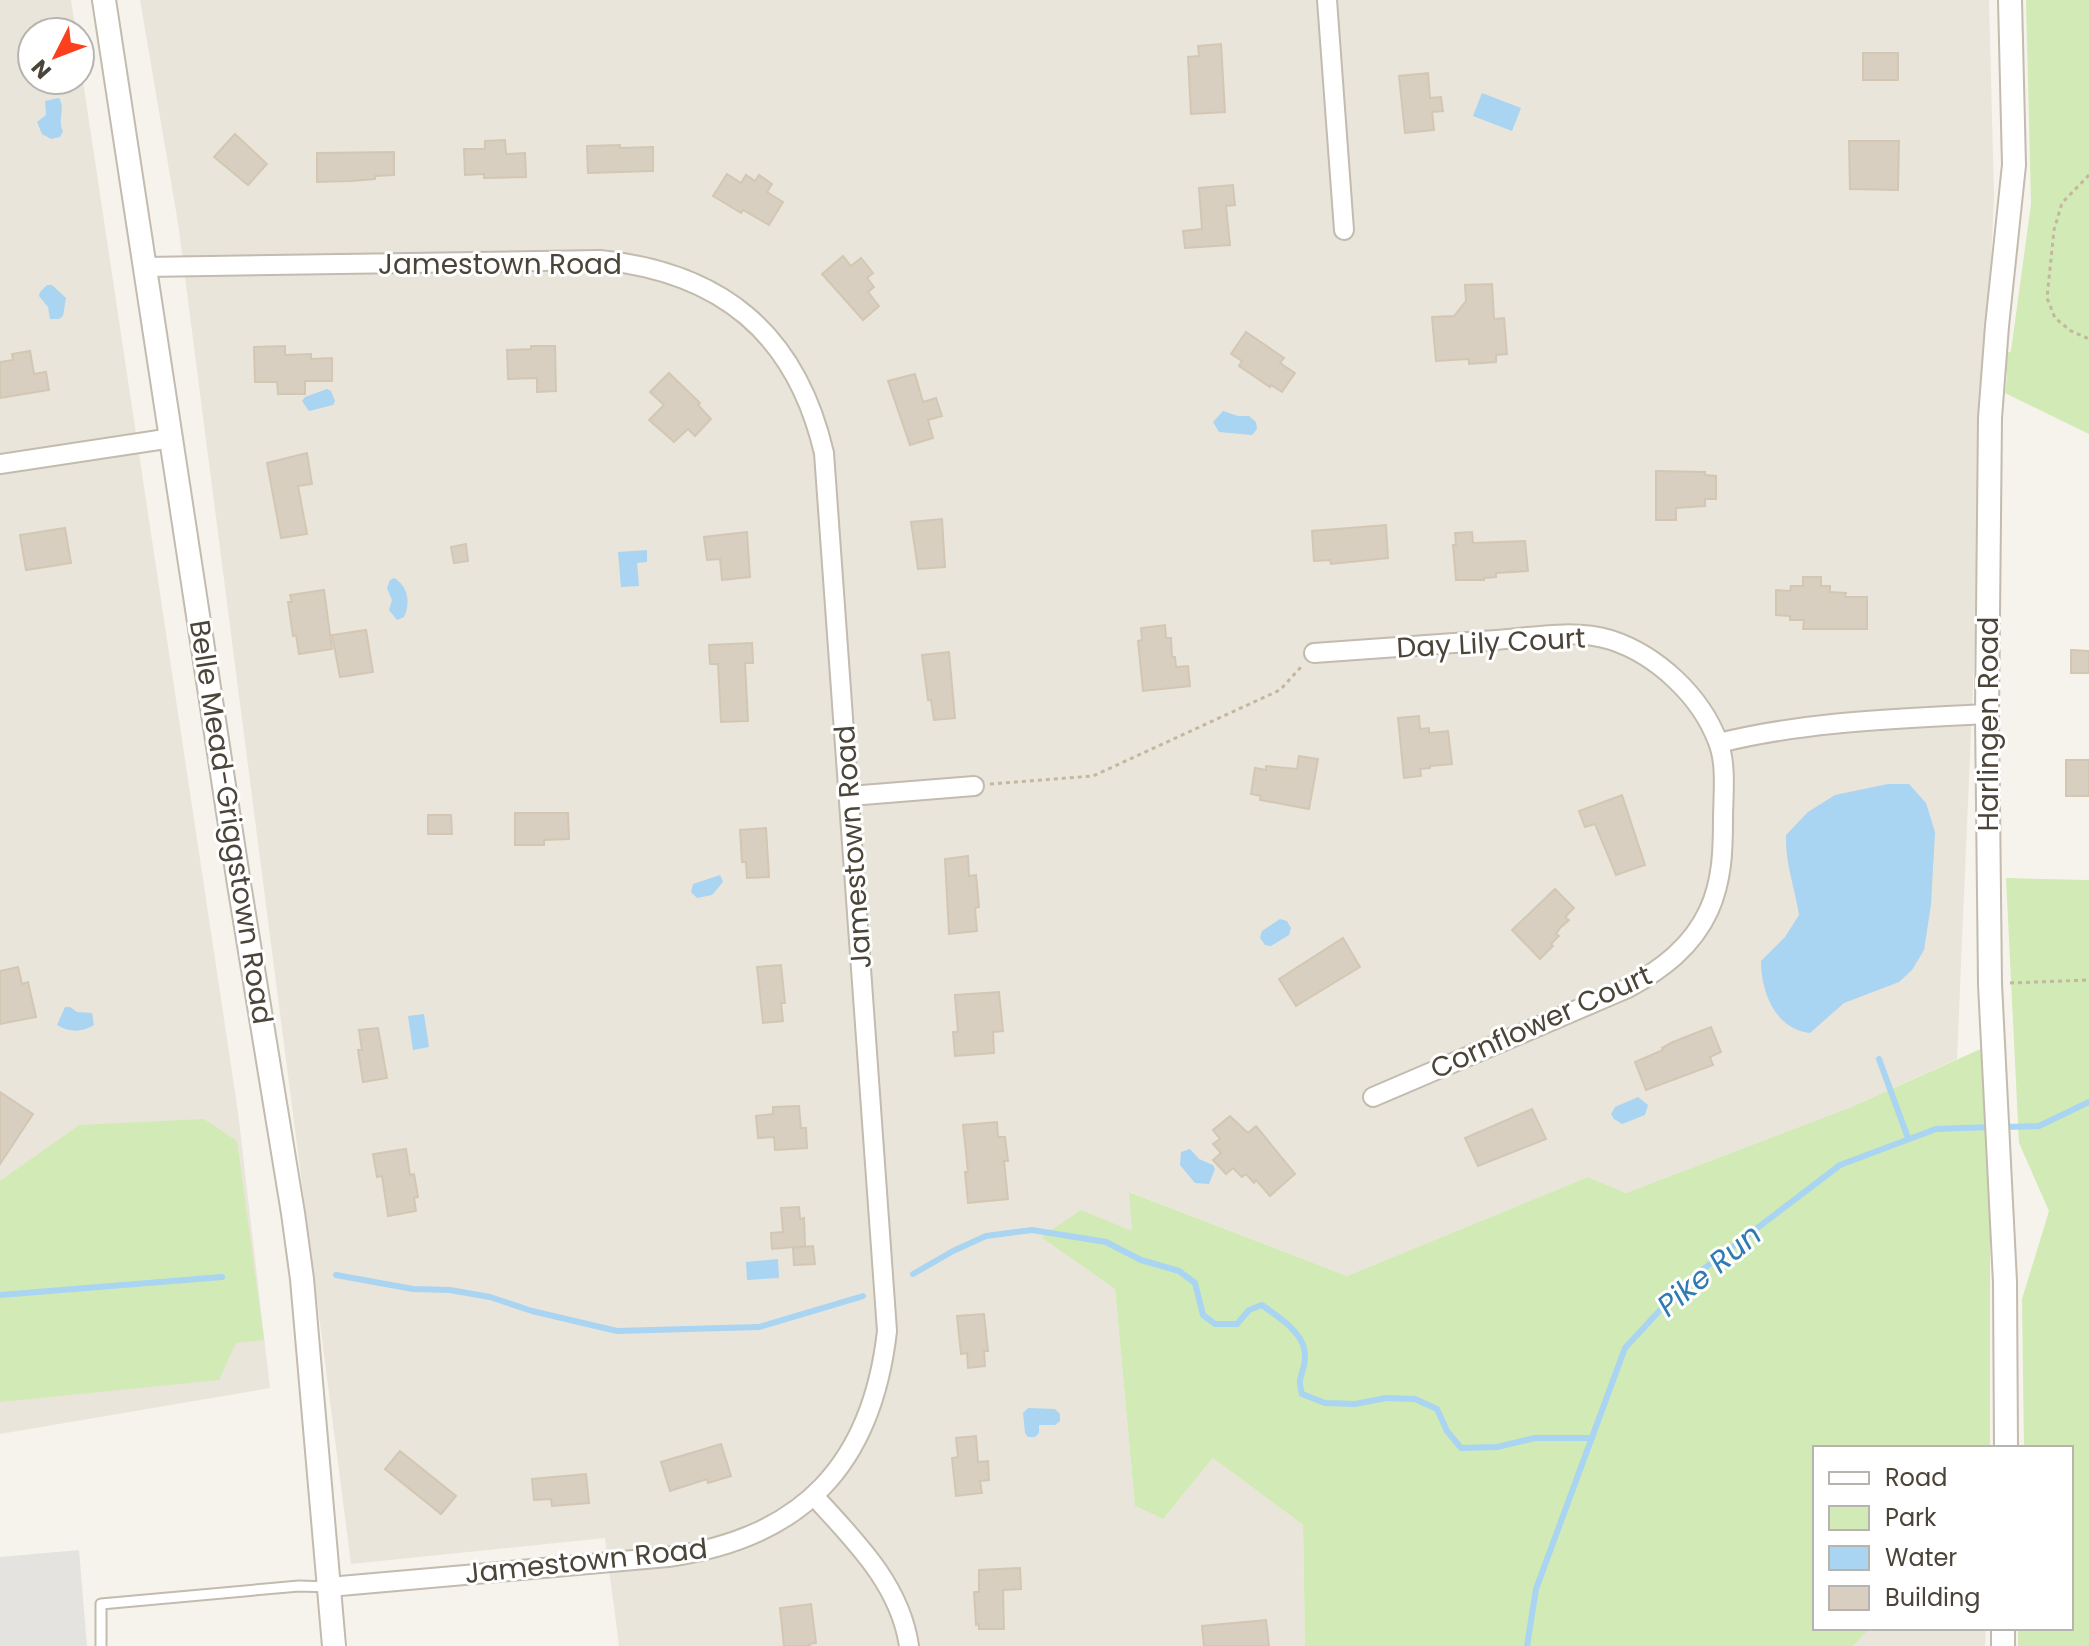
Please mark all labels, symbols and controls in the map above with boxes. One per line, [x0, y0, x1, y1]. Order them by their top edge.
north arrow [16, 16, 96, 96]
text: N [24, 53, 59, 86]
street label: Jamestown Road [378, 245, 622, 284]
street label: Belle Mead-Griggstown Road [180, 617, 282, 1027]
street label: Harlingen Road [1969, 617, 2008, 831]
street label: Day Lily Court [1396, 619, 1586, 667]
street label: Jamestown Road [825, 724, 881, 970]
street label: Cornflower Court [1424, 956, 1658, 1088]
water label: Pike Run [1648, 1214, 1770, 1326]
legend [1813, 1446, 2073, 1630]
text: Road [1885, 1461, 1947, 1494]
text: Park [1885, 1501, 1937, 1534]
street label: Jamestown Road [463, 1529, 709, 1593]
text: Water [1885, 1541, 1957, 1574]
text: Building [1885, 1581, 1981, 1614]

